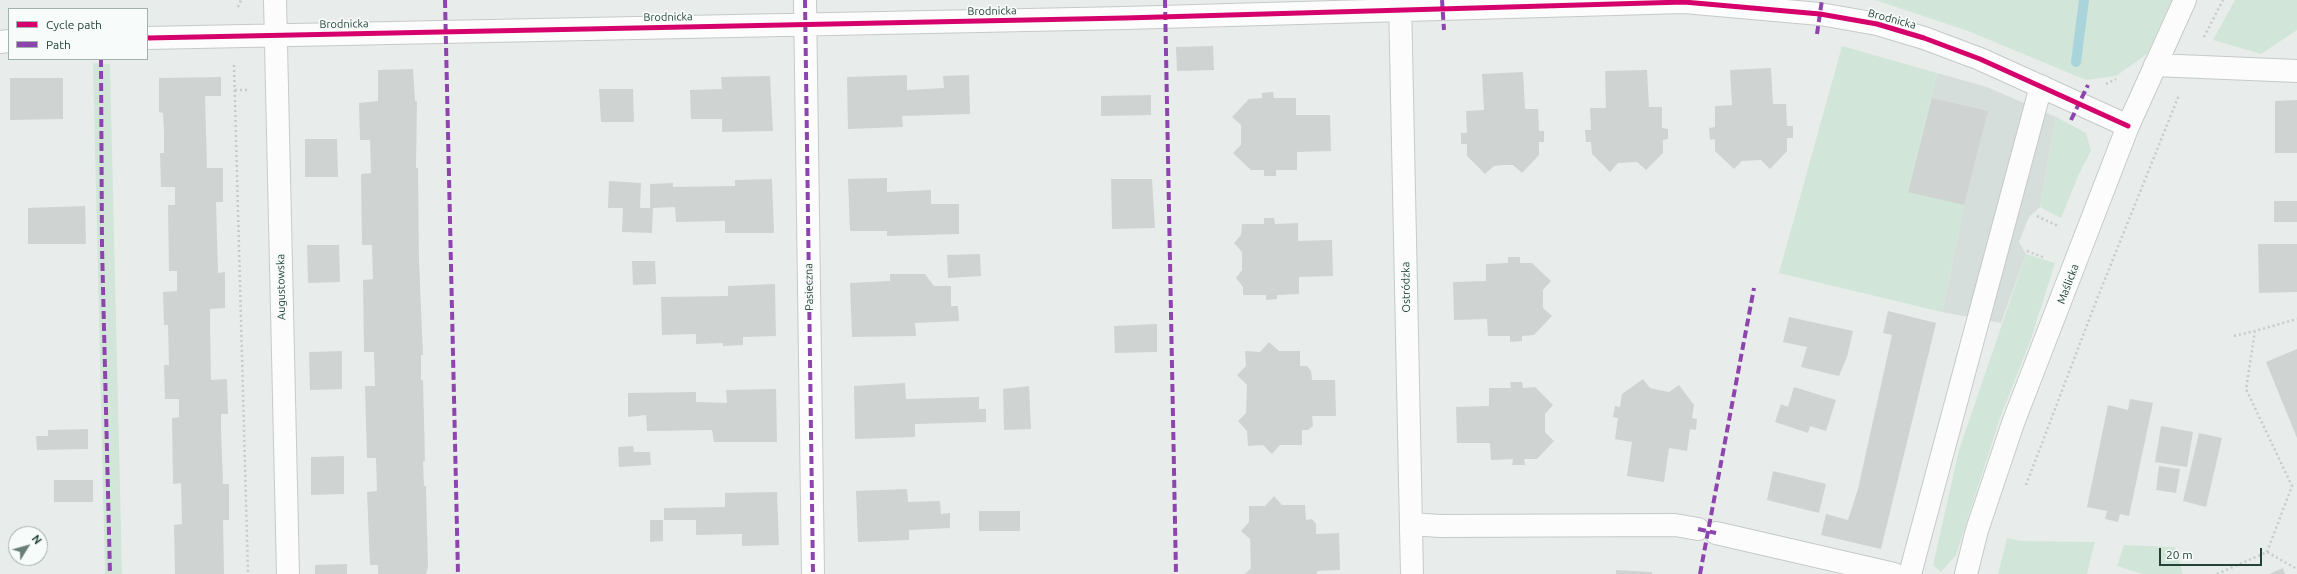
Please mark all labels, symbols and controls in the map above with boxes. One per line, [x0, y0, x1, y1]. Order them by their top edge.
street label: Brodnicka [967, 4, 1017, 18]
street label: Brodnicka [1866, 6, 1918, 32]
legend [8, 8, 148, 60]
street label: Brodnicka [643, 10, 693, 24]
street label: Brodnicka [319, 17, 369, 31]
text: Cycle path [46, 18, 102, 31]
text: Path [46, 38, 71, 51]
street label: Augustowska [274, 254, 288, 320]
street label: Ostródzka [1399, 261, 1413, 313]
street label: Maślicka [2054, 262, 2082, 306]
street label: Pasieczna [802, 263, 816, 311]
north arrow [8, 526, 48, 566]
text: N [30, 532, 44, 546]
scale bar [2161, 540, 2264, 566]
text: 20 m [2166, 548, 2193, 561]

